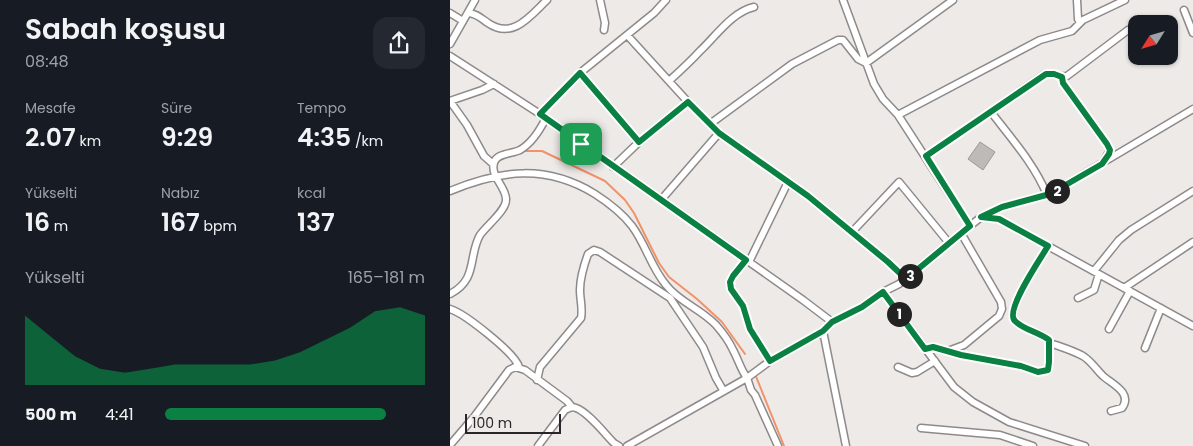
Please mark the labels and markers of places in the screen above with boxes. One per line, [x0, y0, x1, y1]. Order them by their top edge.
pin [560, 123, 602, 165]
pin: 2 [1044, 178, 1070, 204]
pin: 3 [898, 264, 922, 288]
pin: 1 [886, 302, 912, 326]

